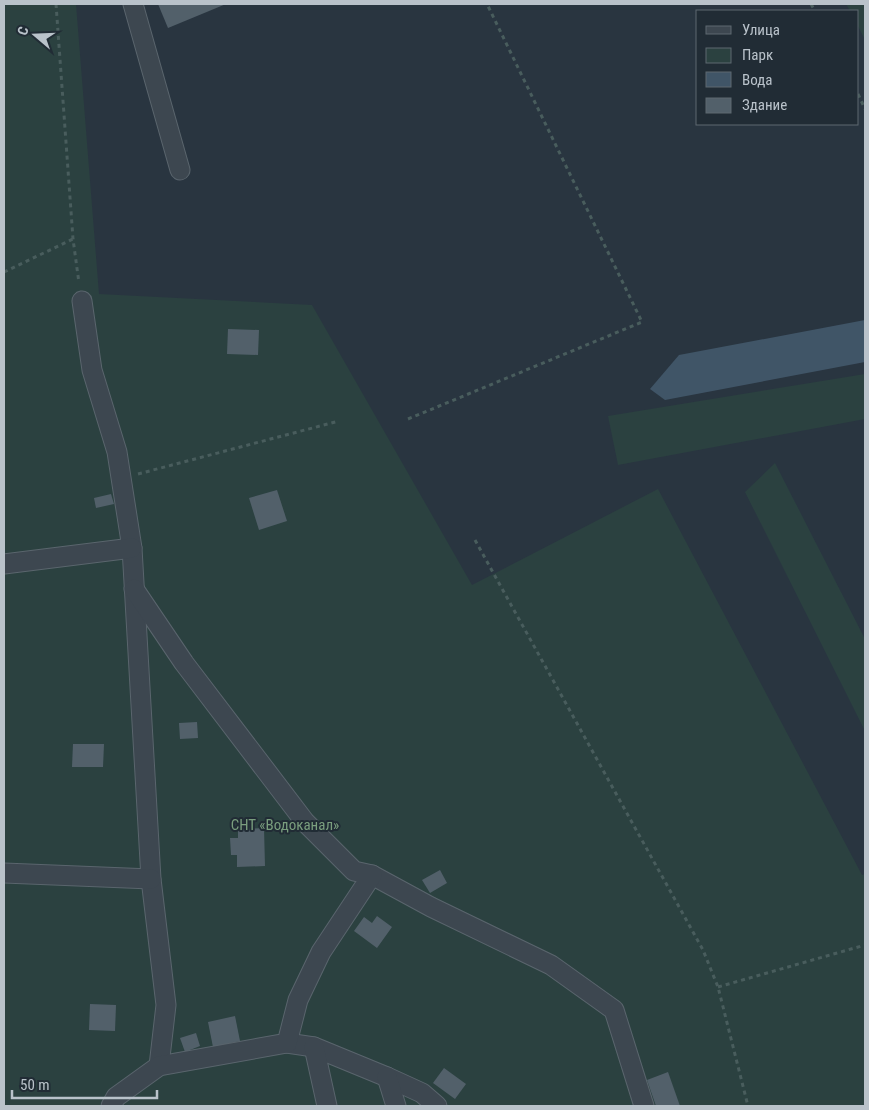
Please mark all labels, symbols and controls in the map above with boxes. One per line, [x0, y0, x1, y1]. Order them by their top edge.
north arrow [10, 10, 60, 60]
legend [696, 10, 859, 125]
text: Улица [742, 21, 780, 39]
text: С [14, 24, 32, 37]
text: Парк [742, 46, 773, 64]
text: Вода [742, 71, 772, 89]
text: Здание [742, 96, 787, 114]
park label: СНТ «Водоканал» [231, 816, 339, 834]
scale bar [12, 1068, 158, 1100]
text: 50 m [20, 1076, 50, 1094]

